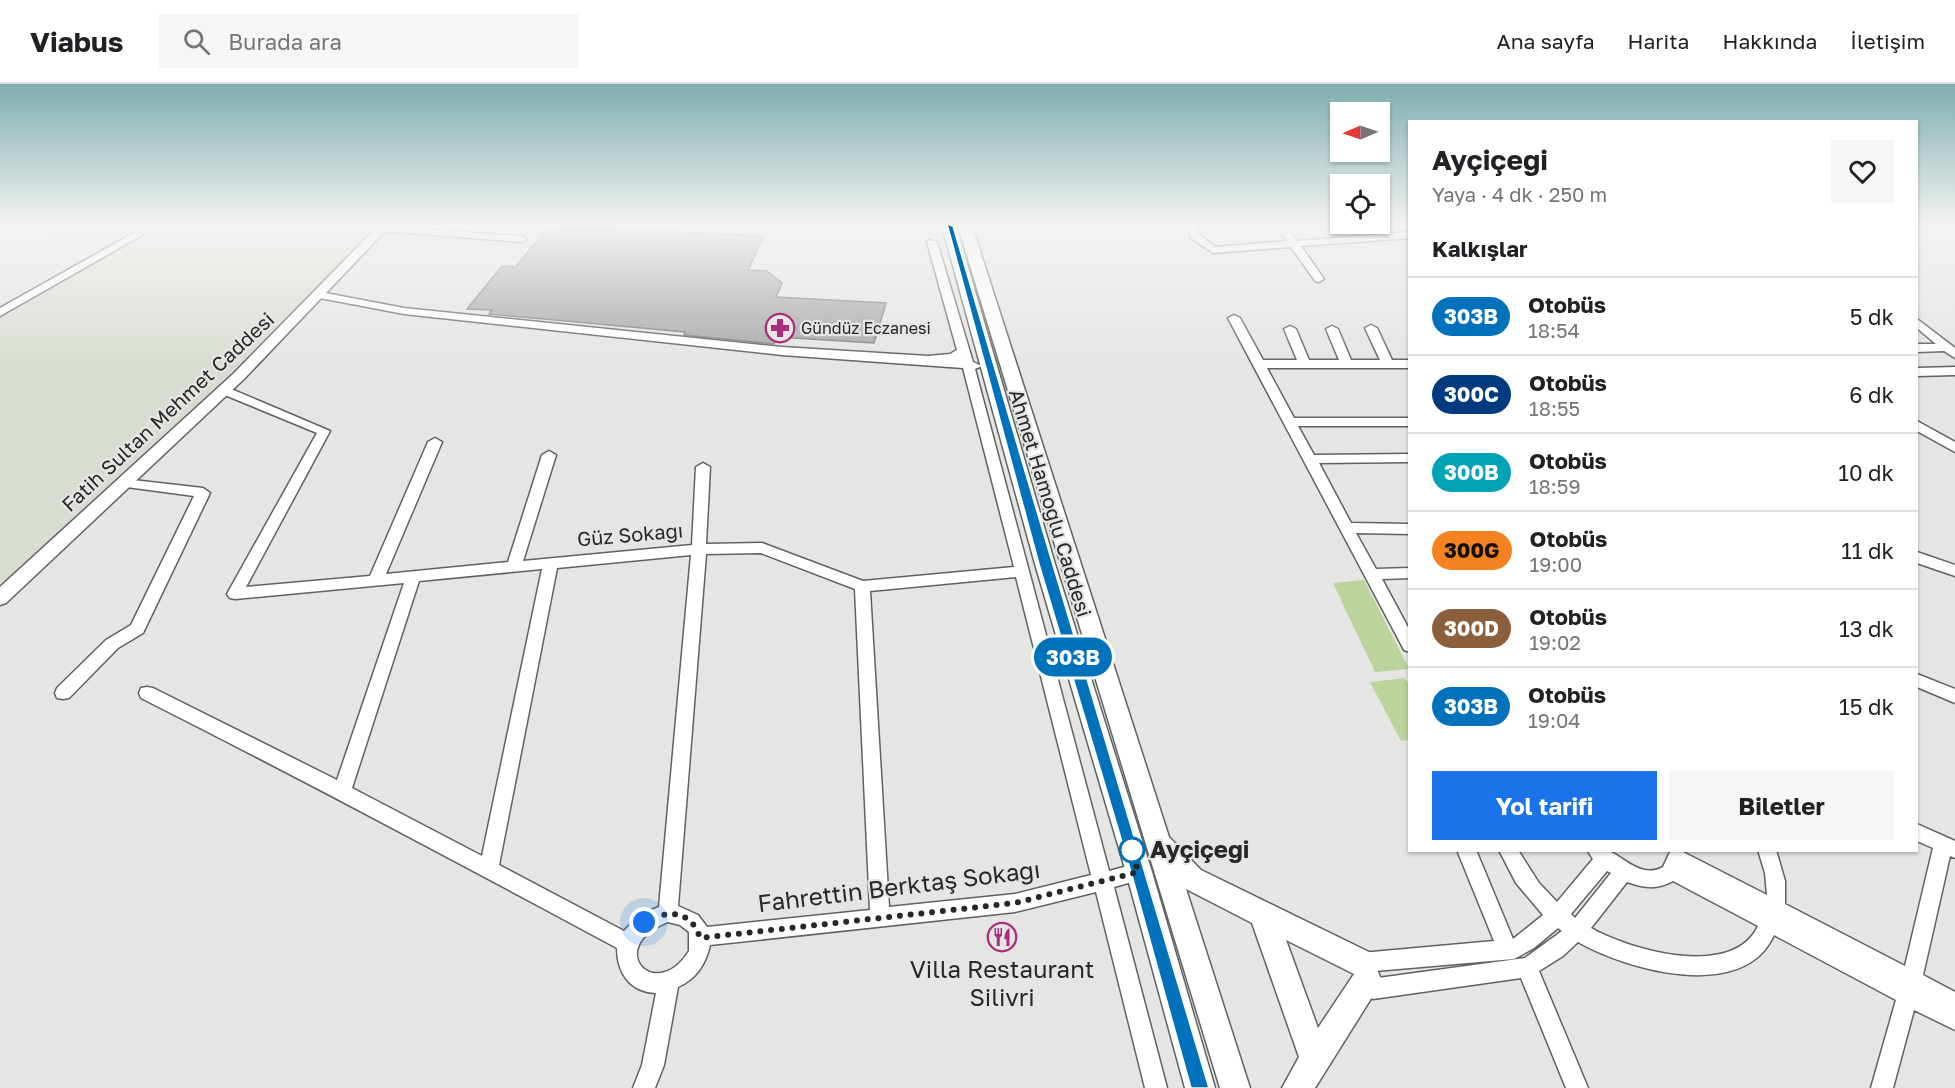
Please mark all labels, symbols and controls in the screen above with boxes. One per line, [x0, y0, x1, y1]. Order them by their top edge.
search box [159, 14, 579, 68]
text: Viabus [30, 25, 123, 58]
icon: search [180, 25, 213, 58]
text: Burada ara [228, 28, 342, 55]
text: Ana sayfa [1497, 28, 1595, 54]
text: Harita [1628, 28, 1689, 54]
text: Hakkında [1722, 28, 1817, 54]
text: İletişim [1850, 28, 1925, 54]
north arrow [1330, 102, 1390, 162]
map controls [1330, 102, 1390, 234]
button: heart [1831, 140, 1894, 203]
text: Ayçiçeği [1432, 143, 1548, 176]
button: locate [1330, 174, 1390, 234]
text: Yaya · 4 dk · 250 m [1432, 182, 1607, 206]
text: Kalkışlar [1432, 235, 1528, 262]
text: Otobüs [1528, 291, 1606, 318]
text: 303B [1444, 303, 1498, 329]
text: 5 dk [1850, 303, 1894, 330]
street label: Fatih Sultan Mehmet Caddesi [56, 307, 278, 516]
pharmacy icon: Gündüz Eczanesi [764, 312, 796, 344]
place label: Gündüz Eczanesi [801, 318, 931, 338]
text: 18:54 [1528, 318, 1580, 342]
text: Otobüs [1529, 369, 1607, 396]
text: 300C [1444, 381, 1499, 407]
text: 6 dk [1849, 381, 1894, 408]
street label: Ahmet Hamoğlu Caddesi [1005, 386, 1097, 620]
text: 18:55 [1529, 396, 1580, 420]
text: Otobüs [1529, 447, 1607, 474]
text: 300B [1444, 459, 1499, 485]
text: 10 dk [1838, 459, 1894, 486]
text: 18:59 [1529, 474, 1581, 498]
street label: Güz Sokağı [576, 517, 684, 551]
text: Otobüs [1530, 525, 1607, 552]
text: 300G [1444, 537, 1500, 563]
text: 11 dk [1841, 537, 1894, 564]
text: 19:00 [1530, 552, 1582, 576]
text: Otobüs [1529, 603, 1607, 630]
text: 300D [1444, 615, 1499, 641]
text: 13 dk [1839, 615, 1894, 642]
text: 19:02 [1529, 630, 1581, 654]
line badge: 303B [1031, 638, 1115, 676]
text: 303B [1046, 644, 1100, 670]
text: Otobüs [1528, 681, 1606, 708]
text: 303B [1444, 693, 1498, 719]
text: 15 dk [1839, 693, 1894, 720]
text: 19:04 [1528, 708, 1580, 732]
button: Yol tarifi [1432, 771, 1657, 840]
button: Biletler [1669, 771, 1894, 840]
place label: Ayçiçeği [1150, 834, 1249, 863]
marker: Ayçiçeği [1119, 837, 1145, 863]
street label: Fahrettin Berktaş Sokağı [756, 854, 1042, 917]
your location [629, 907, 659, 937]
restaurant icon: Villa Restaurant Silivri [986, 921, 1018, 953]
place label: Villa Restaurant Silivri [910, 954, 1094, 1011]

